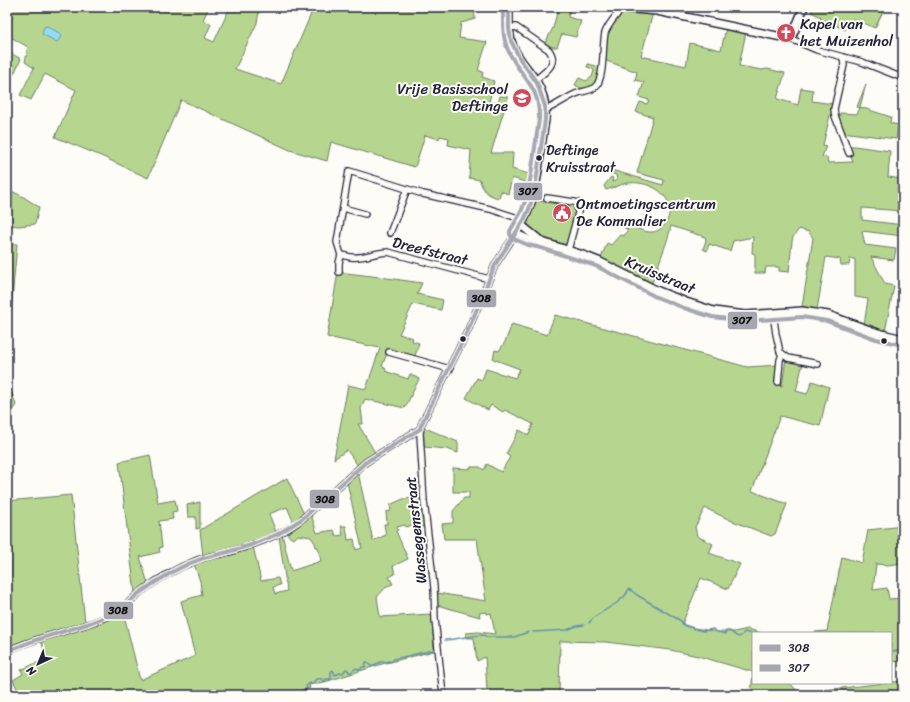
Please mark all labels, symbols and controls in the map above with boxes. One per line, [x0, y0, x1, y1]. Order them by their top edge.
place label: Kapel van het Muizenhol [799, 11, 894, 54]
church icon: Kapel van het Muizenhol [775, 22, 797, 44]
place label: Vrije Basisschool Deftinge [397, 76, 509, 119]
school or university icon: Vrije Basisschool Deftinge [511, 87, 533, 109]
place label: Deftinge Kruisstraat [546, 138, 617, 180]
marker: Deftinge Kruisstraat [534, 153, 544, 163]
line badge: 307 [513, 182, 543, 201]
text: 307 [517, 182, 539, 201]
place label: Ontmoetingscentrum De Kommalier [576, 191, 716, 234]
public building icon: Ontmoetingscentrum De Kommalier [551, 202, 573, 224]
street label: Dreefstraat [389, 229, 471, 273]
street label: Kruisstraat [621, 249, 700, 302]
line badge: 308 [466, 289, 497, 308]
text: 308 [470, 289, 491, 308]
line badge: 307 [727, 311, 758, 330]
text: 307 [731, 311, 753, 330]
unlabelled marker [458, 334, 468, 344]
unlabelled marker [879, 336, 889, 346]
street label: Wassegemstraat [397, 475, 435, 585]
line badge: 308 [309, 489, 340, 509]
text: 308 [314, 490, 335, 509]
line badge: 308 [103, 601, 134, 620]
text: 308 [107, 601, 128, 620]
legend [752, 632, 892, 684]
text: 308 [788, 637, 809, 659]
north arrow [18, 644, 58, 684]
text: 307 [788, 657, 810, 679]
text: N [22, 661, 41, 681]

